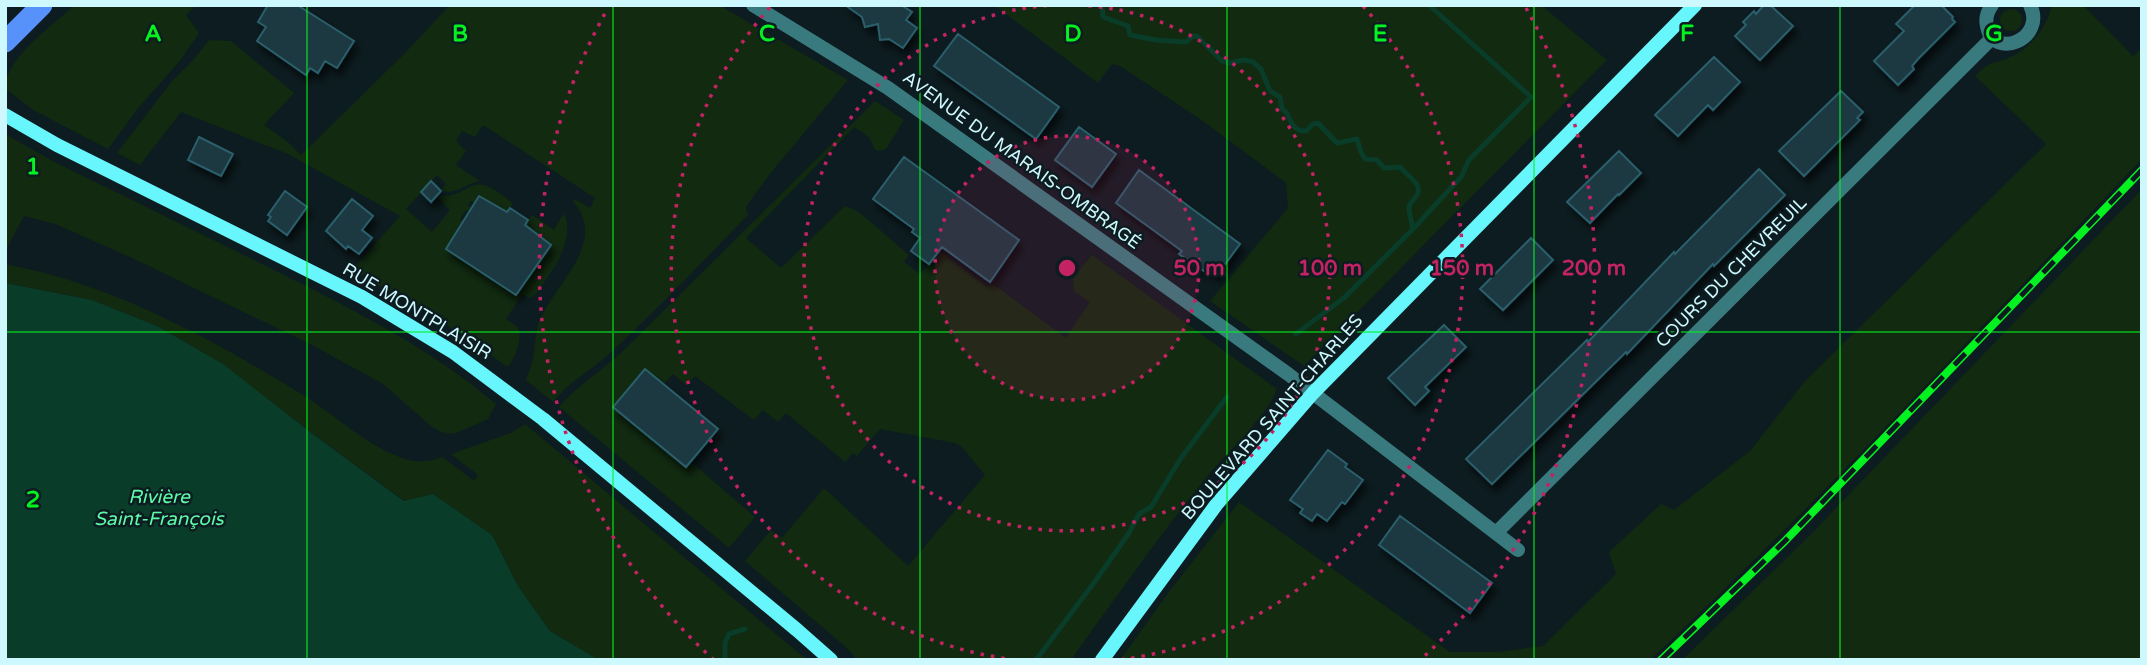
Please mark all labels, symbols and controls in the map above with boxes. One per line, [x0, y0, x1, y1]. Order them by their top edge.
text: A [144, 20, 162, 48]
text: B [452, 20, 468, 48]
text: C [759, 20, 775, 48]
text: D [1064, 20, 1082, 48]
text: E [1373, 20, 1387, 48]
text: F [1680, 20, 1694, 48]
text: G [1985, 20, 2003, 48]
street label: AVENUE DU MARAIS-OMBRAGÉ [899, 66, 1145, 254]
text: 1 [26, 153, 40, 181]
street label: COURS DU CHEVREUIL [1651, 192, 1811, 352]
centre of rings [1055, 256, 1079, 280]
text: 50 m [1173, 256, 1225, 281]
text: 100 m [1298, 256, 1362, 281]
text: 150 m [1430, 256, 1494, 281]
text: 200 m [1562, 256, 1626, 281]
street label: RUE MONTPLAISIR [339, 258, 495, 364]
street label: BOULEVARD SAINT-CHARLES [1177, 310, 1367, 524]
text: 2 [26, 486, 40, 514]
water label: Rivière Saint-François [94, 486, 226, 530]

